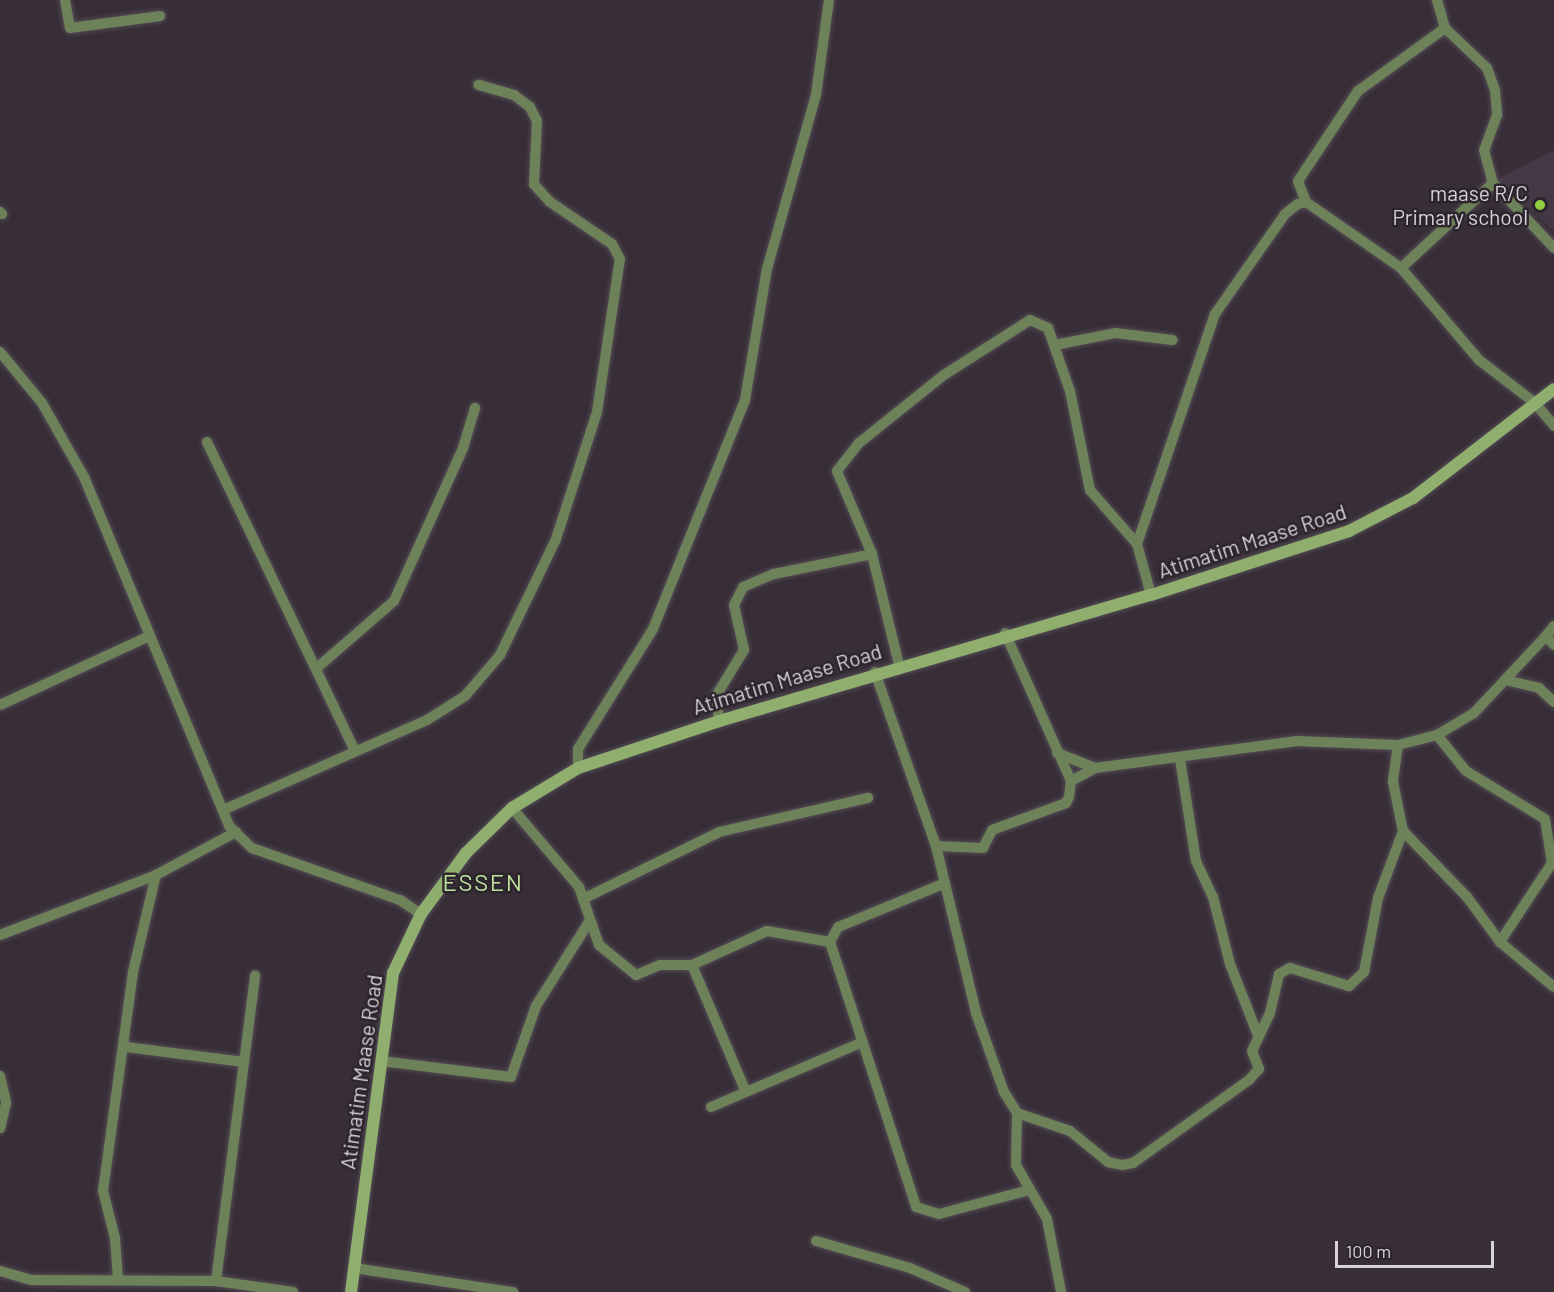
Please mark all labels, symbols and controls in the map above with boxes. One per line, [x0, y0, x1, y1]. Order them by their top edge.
place label: maase R/C Primary school [1392, 180, 1528, 230]
marker: maase R/C Primary school [1533, 198, 1547, 212]
street label: Atimatim Maase Road [1155, 499, 1349, 583]
street label: Atimatim Maase Road [689, 638, 885, 720]
district label: ESSEN [443, 868, 523, 896]
street label: Atimatim Maase Road [335, 973, 387, 1171]
scale bar [1338, 1229, 1497, 1267]
text: 100 m [1346, 1240, 1391, 1262]

